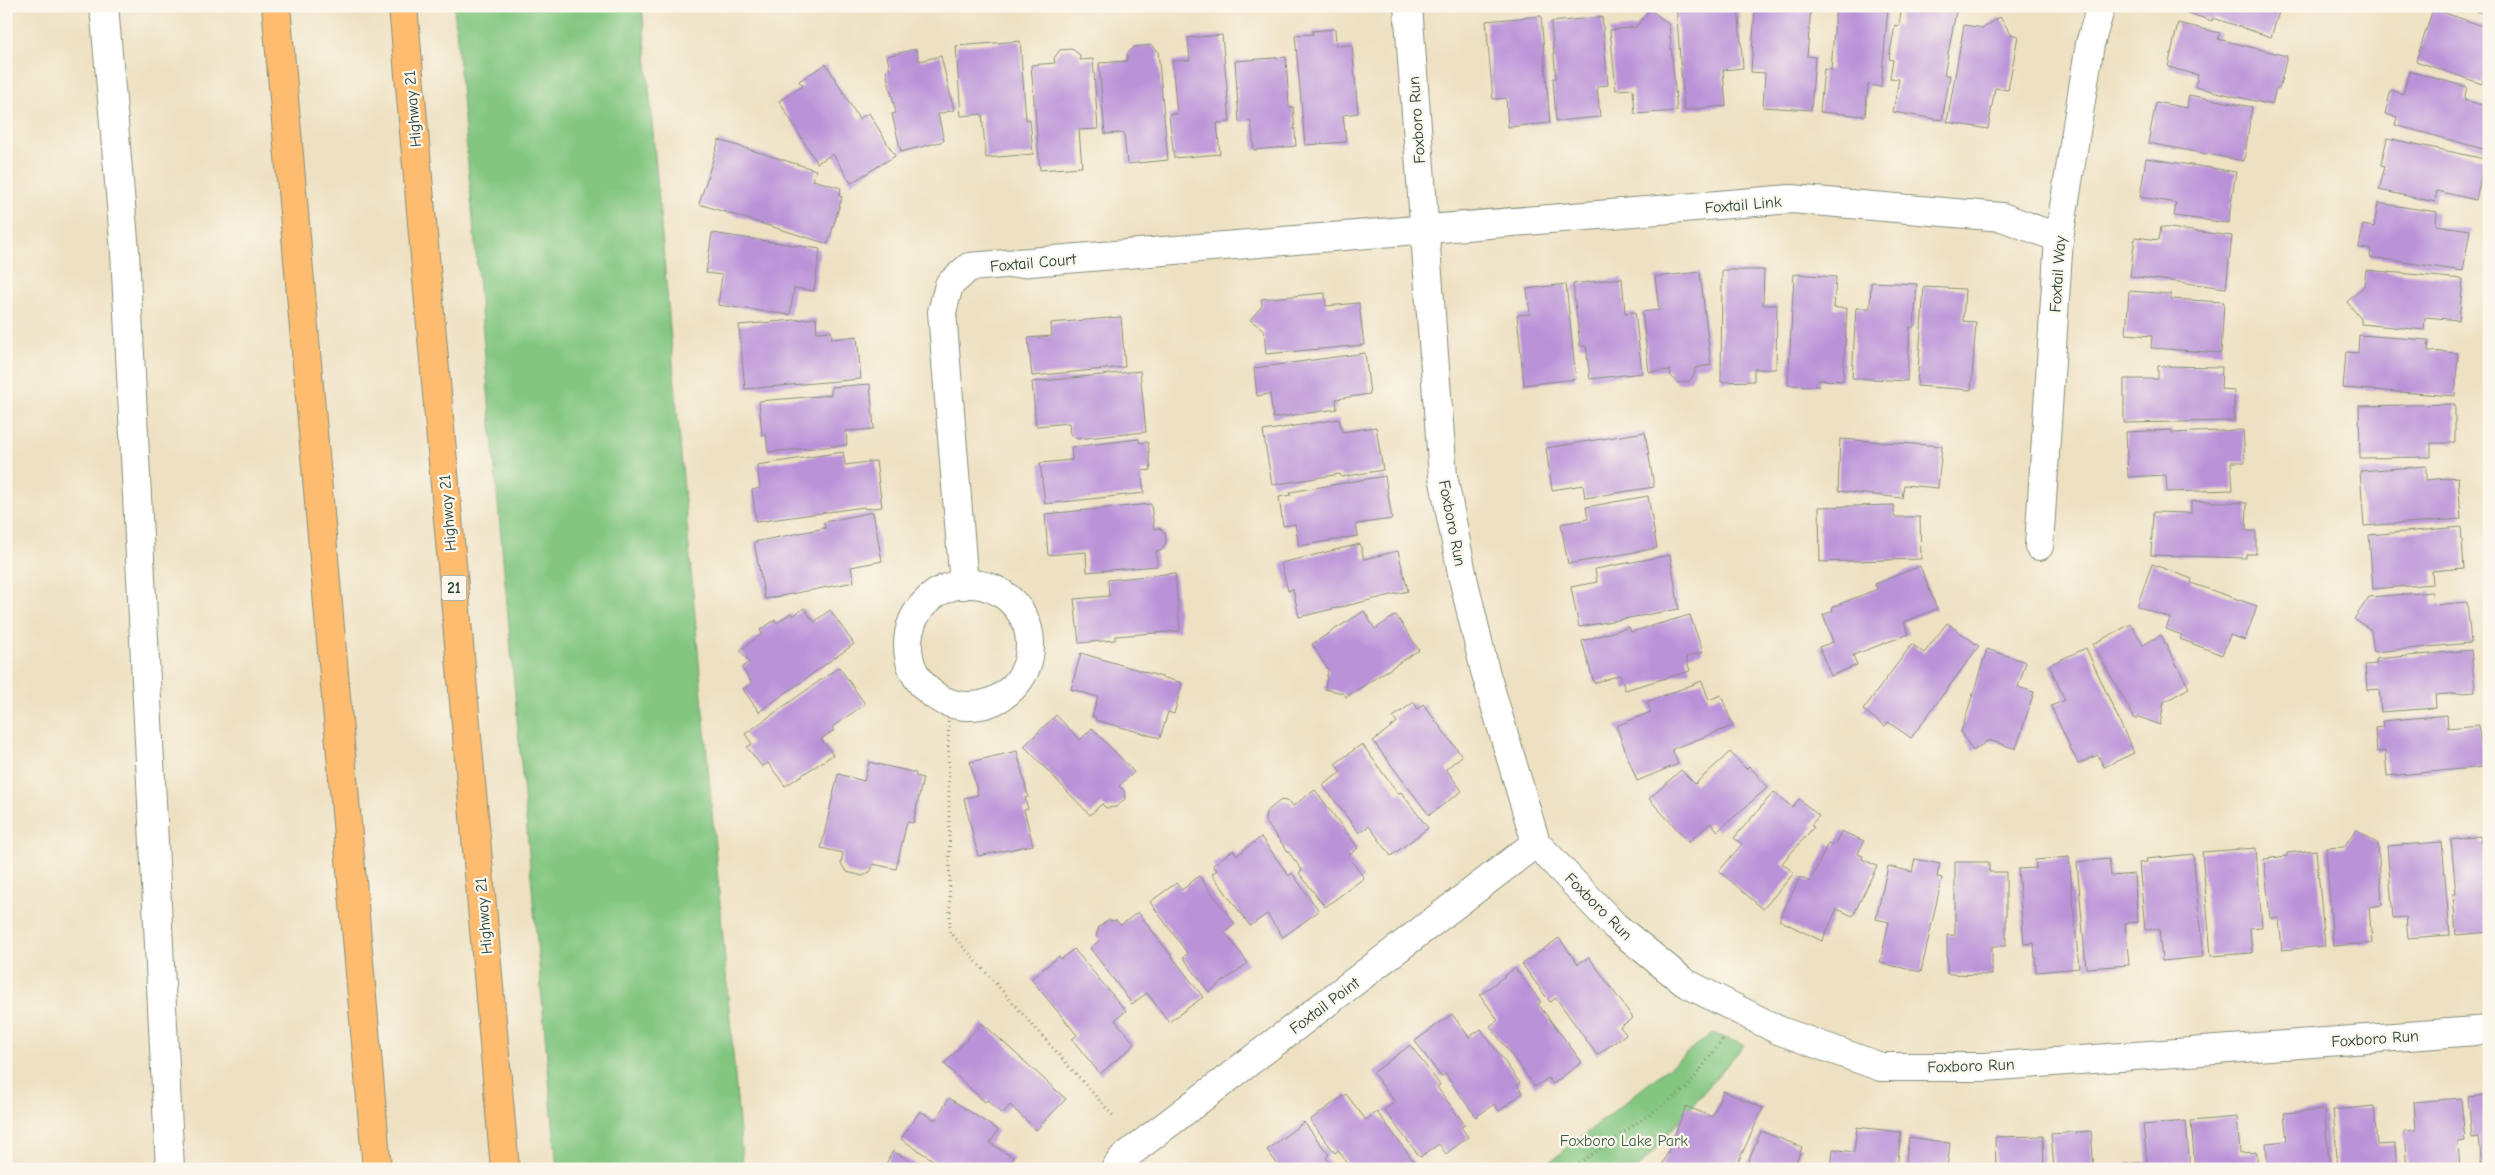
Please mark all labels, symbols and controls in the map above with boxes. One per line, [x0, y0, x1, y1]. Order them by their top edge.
street label: Highway 21 [401, 70, 425, 148]
street label: Foxboro Run [1405, 76, 1429, 164]
street label: Foxtail Link [1704, 193, 1782, 217]
street label: Foxtail Way [2046, 234, 2070, 313]
street label: Foxtail Court [989, 250, 1077, 276]
street label: Highway 21 [436, 474, 460, 552]
street label: Foxboro Run [1435, 479, 1469, 568]
road number: 21 [442, 576, 466, 600]
street label: Foxboro Run [1561, 869, 1636, 944]
street label: Highway 21 [472, 877, 496, 955]
street label: Foxtail Point [1286, 973, 1363, 1038]
street label: Foxboro Run [2331, 1027, 2419, 1051]
street label: Foxboro Run [1927, 1055, 2015, 1077]
park label: Foxboro Lake Park [1560, 1132, 1688, 1150]

